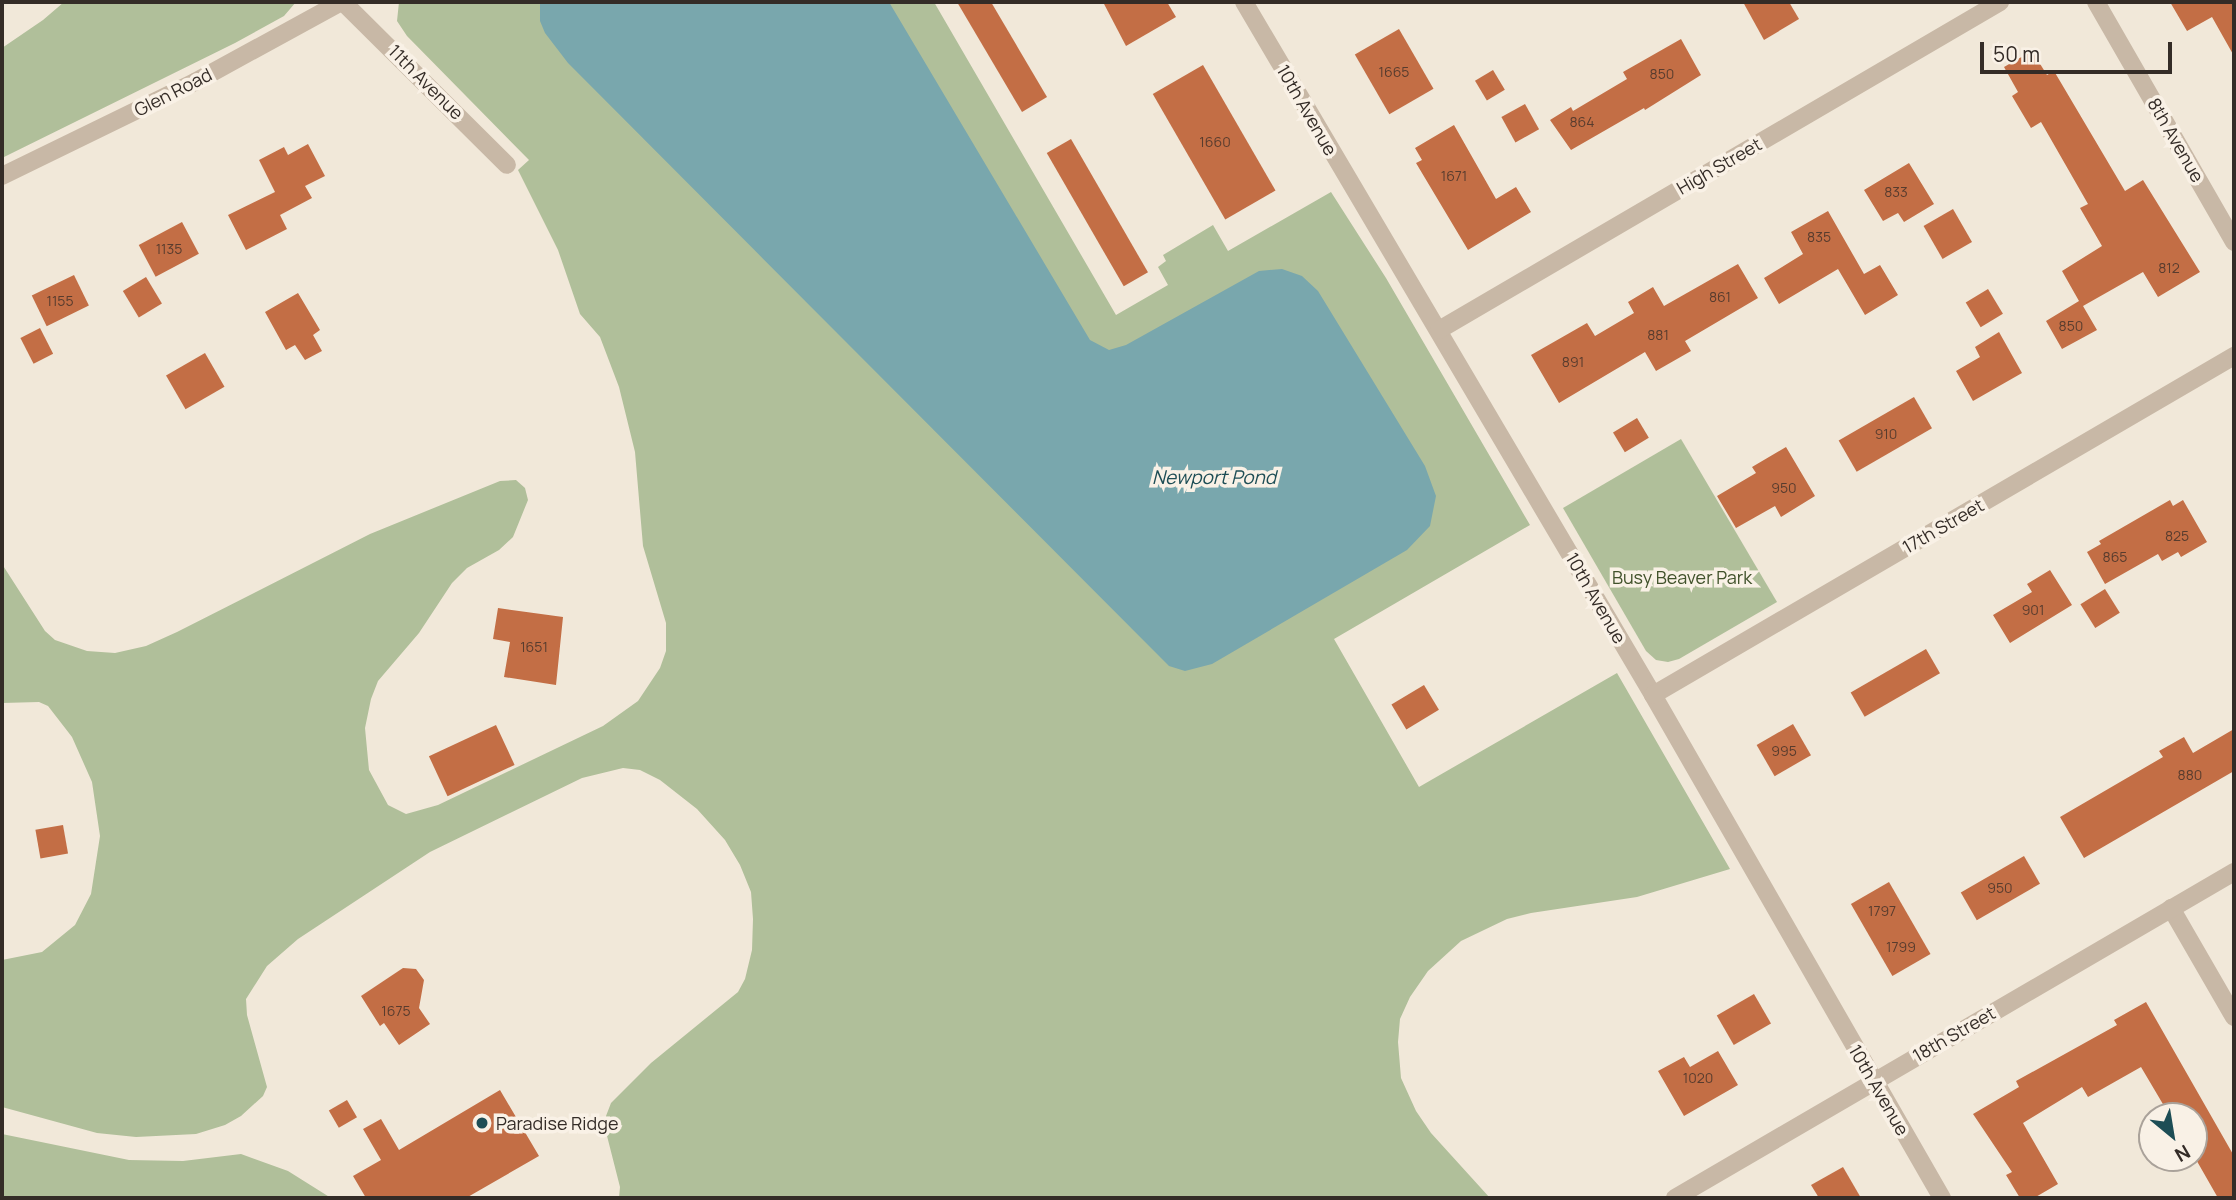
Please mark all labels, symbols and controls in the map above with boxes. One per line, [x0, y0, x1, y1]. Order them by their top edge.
scale bar [1984, 28, 2176, 72]
street label: 11th Avenue [384, 40, 468, 124]
text: 50 m [1993, 40, 2040, 68]
street label: 10th Avenue [1272, 61, 1342, 159]
street label: Glen Road [131, 63, 215, 121]
house number: 1665 [1379, 64, 1409, 80]
house number: 850 [1650, 66, 1674, 82]
street label: 8th Avenue [2143, 94, 2209, 186]
house number: 864 [1569, 114, 1595, 130]
street label: High Street [1673, 133, 1765, 199]
house number: 1660 [1199, 134, 1231, 150]
house number: 1671 [1441, 168, 1467, 184]
house number: 833 [1884, 184, 1908, 200]
house number: 835 [1807, 229, 1831, 245]
house number: 1135 [156, 241, 182, 257]
house number: 812 [2158, 260, 2180, 276]
house number: 861 [1709, 289, 1731, 305]
house number: 1155 [46, 293, 74, 309]
house number: 850 [2059, 318, 2083, 334]
house number: 881 [1647, 327, 1669, 343]
house number: 891 [1562, 354, 1584, 370]
house number: 910 [1875, 426, 1897, 442]
water label: Newport Pond [1152, 467, 1276, 489]
house number: 950 [1771, 480, 1797, 496]
street label: 17th Street [1898, 494, 1988, 558]
house number: 825 [2165, 528, 2189, 544]
street label: 10th Avenue [1561, 549, 1631, 647]
house number: 865 [2103, 549, 2127, 565]
park label: Busy Beaver Park [1612, 566, 1752, 588]
house number: 901 [2022, 602, 2044, 618]
house number: 1651 [520, 639, 548, 655]
house number: 995 [1771, 743, 1797, 759]
house number: 880 [2178, 767, 2202, 783]
house number: 950 [1987, 880, 2013, 896]
house number: 1797 [1868, 903, 1896, 919]
house number: 1799 [1886, 939, 1916, 955]
street label: 18th Street [1909, 1002, 1999, 1066]
house number: 1675 [381, 1003, 411, 1019]
street label: 10th Avenue [1844, 1041, 1914, 1139]
house number: 1020 [1683, 1070, 1713, 1086]
north arrow [2138, 1102, 2208, 1172]
place label: Paradise Ridge [496, 1112, 618, 1134]
marker: Paradise Ridge [474, 1115, 490, 1131]
text: N [2170, 1139, 2195, 1168]

